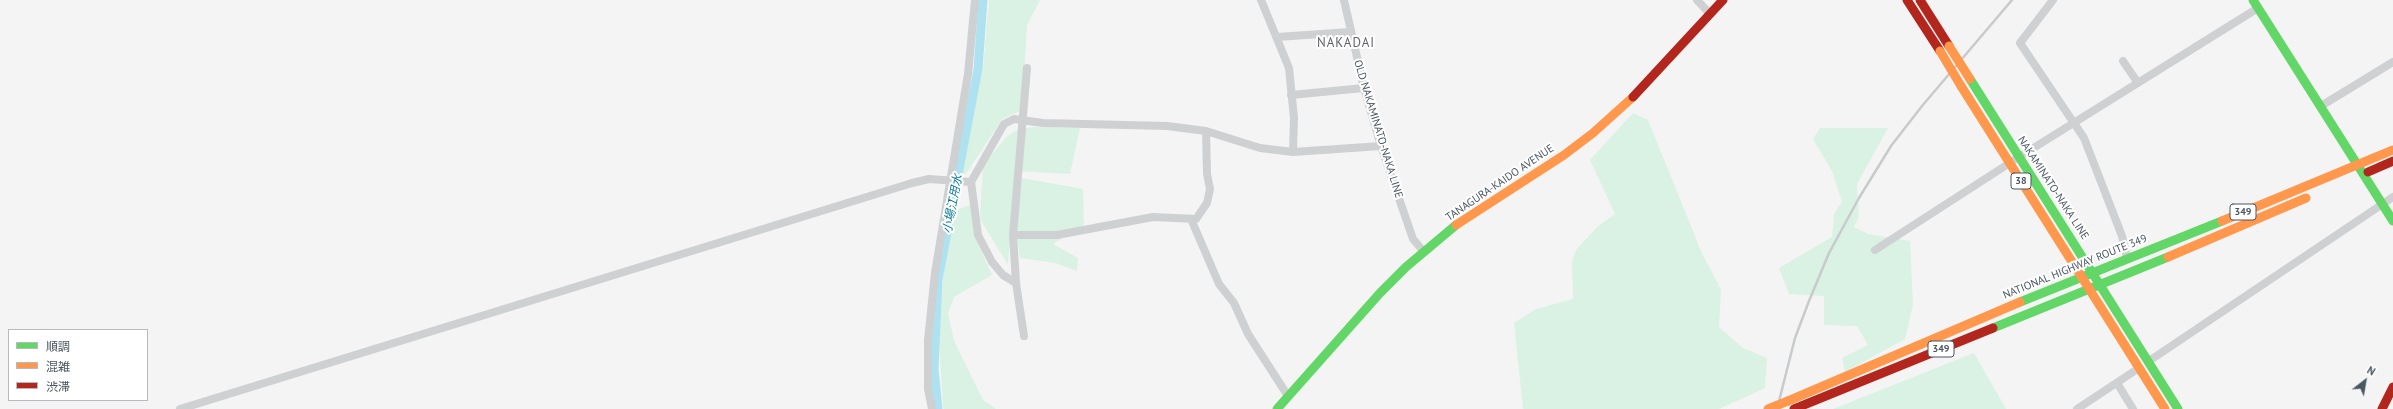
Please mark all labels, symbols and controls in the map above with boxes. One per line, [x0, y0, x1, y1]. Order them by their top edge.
district label: NAKADAI [1317, 35, 1375, 51]
street label: OLD NAKAMINATO-NAKA LINE [1351, 58, 1405, 200]
street label: NAKAMINATO-NAKA LINE [2015, 134, 2091, 242]
street label: TANAGURA-KAIDO AVENUE [1443, 142, 1557, 224]
water label: 小場江用水 [940, 173, 966, 235]
road number: 38 [2011, 173, 2031, 189]
road number: 349 [2230, 204, 2256, 220]
street label: NATIONAL HIGHWAY ROUTE 349 [2001, 232, 2149, 302]
legend [8, 329, 148, 401]
text: 順調 [46, 339, 70, 354]
road number: 349 [1928, 341, 1954, 357]
text: 混雑 [46, 359, 70, 374]
north arrow [2345, 361, 2385, 401]
text: N [2364, 363, 2378, 379]
text: 渋滞 [46, 379, 70, 394]

